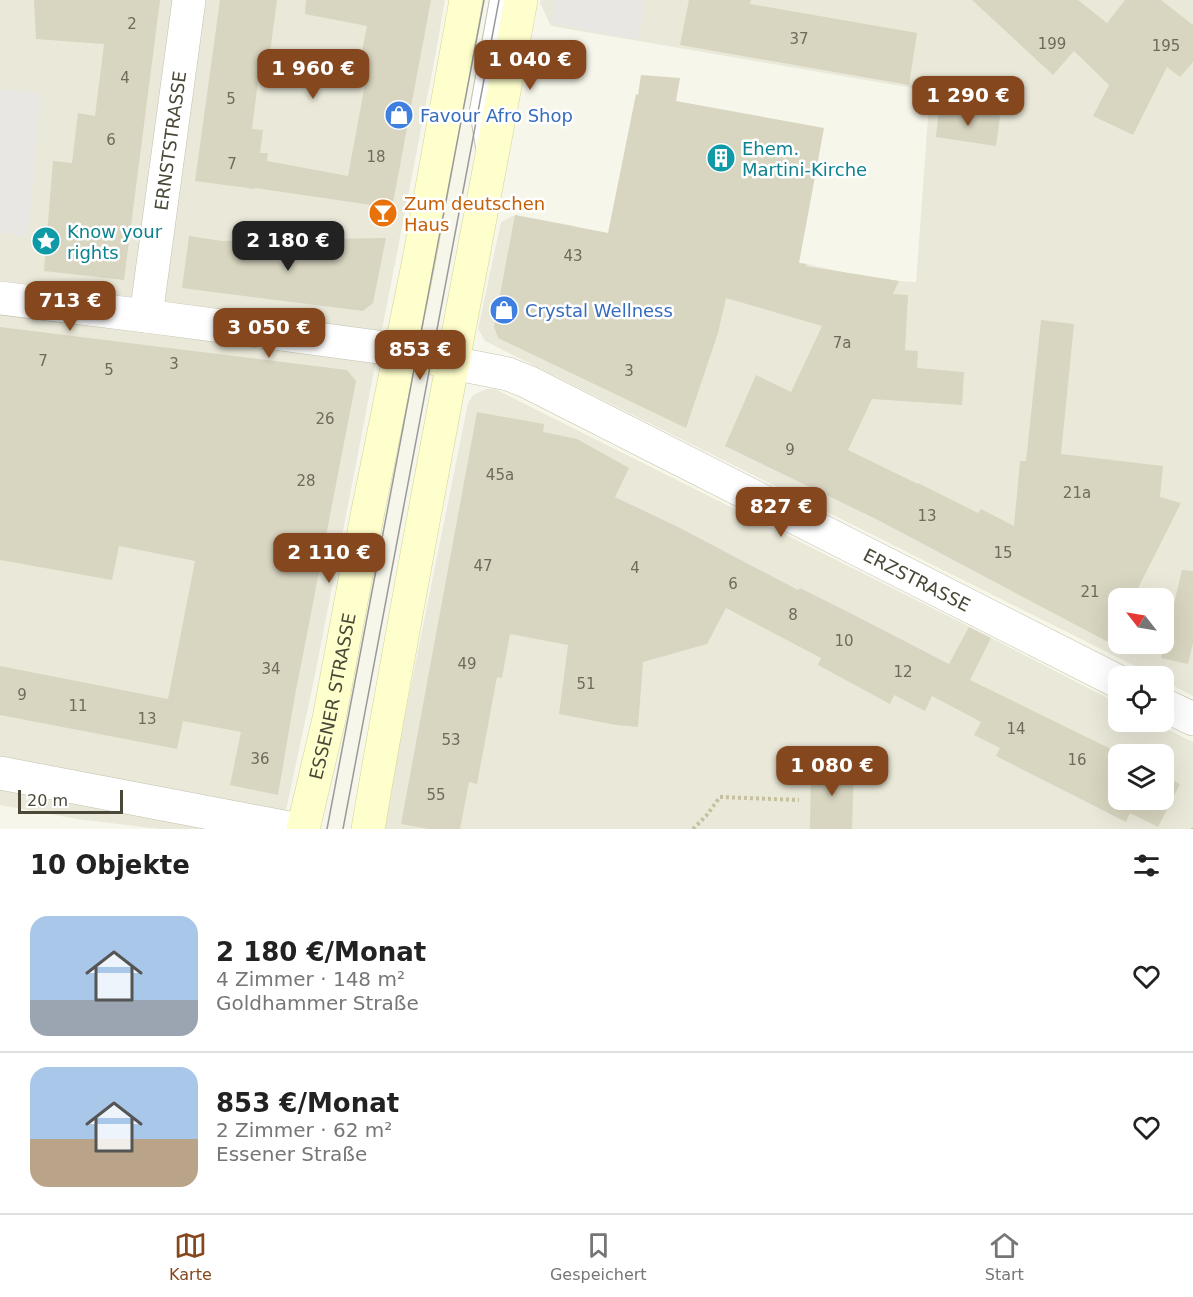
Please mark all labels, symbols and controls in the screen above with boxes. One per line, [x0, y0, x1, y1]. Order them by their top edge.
house number: 2 [127, 15, 137, 33]
house number: 37 [789, 30, 809, 48]
house number: 199 [1038, 35, 1066, 53]
house number: 195 [1152, 37, 1180, 55]
pin: 1 040 € [475, 40, 585, 91]
text: 1 040 € [488, 47, 572, 71]
pin: 1 960 € [258, 49, 368, 100]
text: 1 960 € [271, 56, 355, 80]
house number: 4 [120, 69, 130, 87]
street label: ERNSTSTRASSE [150, 70, 190, 212]
pin: 1 290 € [913, 76, 1023, 127]
text: 1 290 € [926, 83, 1010, 107]
house number: 5 [226, 90, 236, 108]
shop icon: Favour Afro Shop [383, 99, 415, 131]
place label: Favour Afro Shop [420, 105, 573, 126]
house number: 6 [106, 131, 116, 149]
place label: Ehem. Martini-Kirche [742, 138, 867, 180]
building icon: Ehem. Martini-Kirche [705, 142, 737, 174]
house number: 18 [366, 148, 386, 166]
house number: 7 [227, 155, 237, 173]
place label: Zum deutschen Haus [404, 193, 545, 235]
bar icon: Zum deutschen Haus [367, 197, 399, 229]
place label: Know your rights [67, 221, 163, 263]
pin: 2 180 € [233, 221, 343, 272]
place icon: Know your rights [30, 225, 62, 257]
text: 2 180 € [246, 228, 330, 252]
house number: 43 [563, 247, 583, 265]
pin: 713 € [28, 281, 112, 332]
text: 713 € [39, 288, 101, 312]
shop icon: Crystal Wellness [488, 294, 520, 326]
place label: Crystal Wellness [525, 300, 673, 321]
pin: 3 050 € [214, 308, 324, 359]
text: 3 050 € [227, 315, 311, 339]
pin: 853 € [378, 330, 462, 381]
house number: 7a [833, 334, 851, 352]
text: 853 € [389, 337, 451, 361]
house number: 7 [38, 352, 48, 370]
house number: 3 [169, 355, 179, 373]
house number: 5 [104, 361, 114, 379]
house number: 3 [624, 362, 634, 380]
house number: 26 [315, 410, 335, 428]
house number: 9 [785, 441, 795, 459]
house number: 45a [486, 466, 514, 484]
house number: 28 [296, 472, 316, 490]
house number: 21a [1063, 484, 1091, 502]
pin: 827 € [739, 487, 823, 538]
text: 827 € [750, 494, 812, 518]
house number: 13 [917, 507, 937, 525]
pin: 2 110 € [274, 533, 384, 584]
text: 2 110 € [287, 540, 371, 564]
street label: ERZSTRASSE [860, 544, 974, 615]
house number: 15 [993, 544, 1013, 562]
house number: 47 [473, 557, 493, 575]
house number: 4 [630, 559, 640, 577]
house number: 6 [728, 575, 738, 593]
house number: 21 [1080, 583, 1100, 601]
north arrow [1108, 588, 1174, 654]
map controls [1108, 588, 1174, 810]
house number: 8 [788, 606, 798, 624]
street label: ESSENER STRASSE [305, 611, 359, 782]
house number: 10 [834, 632, 854, 650]
house number: 49 [457, 655, 477, 673]
house number: 34 [261, 660, 281, 678]
house number: 12 [893, 663, 913, 681]
button: locate [1108, 666, 1174, 732]
house number: 51 [576, 675, 596, 693]
house number: 9 [17, 686, 27, 704]
house number: 11 [68, 697, 88, 715]
house number: 13 [137, 710, 157, 728]
house number: 14 [1006, 720, 1026, 738]
house number: 53 [441, 731, 461, 749]
button: layers [1108, 744, 1174, 810]
pin: 1 080 € [777, 746, 887, 797]
house number: 36 [250, 750, 270, 768]
house number: 16 [1067, 751, 1087, 769]
text: 1 080 € [790, 753, 874, 777]
house number: 55 [426, 786, 446, 804]
scale bar [18, 787, 123, 814]
text: 20 m [27, 791, 68, 810]
icon: filters [1130, 849, 1163, 882]
text: 10 Objekte [30, 850, 190, 880]
text: 2 180 €/Monat [216, 937, 426, 967]
icon: home [78, 940, 150, 1012]
icon: heart [1130, 960, 1163, 993]
text: 4 Zimmer · 148 m² [216, 967, 405, 991]
text: Goldhammer Straße [216, 991, 419, 1015]
text: 853 €/Monat [216, 1088, 399, 1118]
icon: home [78, 1091, 150, 1163]
icon: heart [1130, 1111, 1163, 1144]
text: 2 Zimmer · 62 m² [216, 1118, 392, 1142]
text: Essener Straße [216, 1142, 367, 1166]
tab: Karte [169, 1229, 212, 1284]
tab: Gespeichert [550, 1229, 647, 1284]
tab: Start [985, 1229, 1024, 1284]

